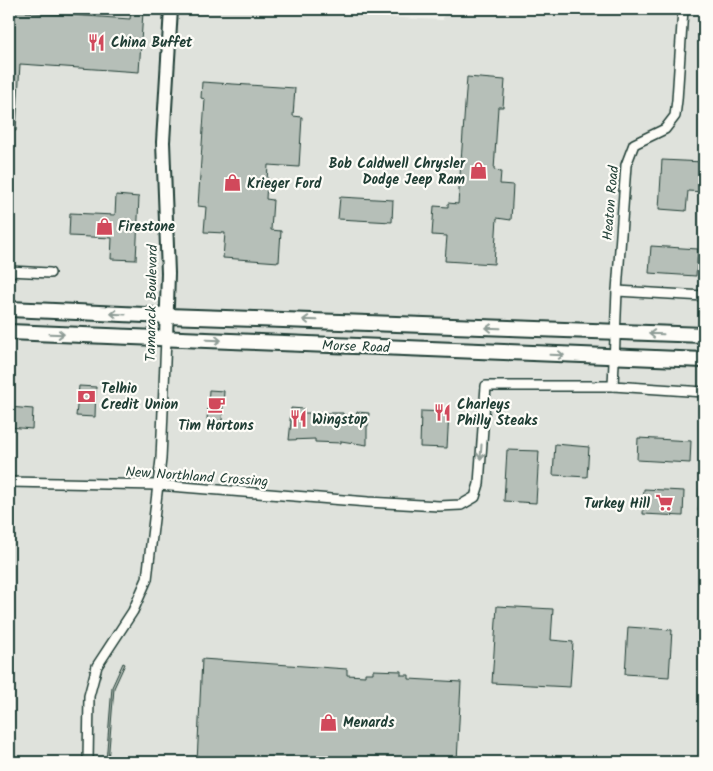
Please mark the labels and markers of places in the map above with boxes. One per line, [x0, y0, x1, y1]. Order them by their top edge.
restaurant icon: China Buffet [87, 32, 107, 52]
place label: China Buffet [111, 32, 193, 54]
place label: Bob Caldwell Chrysler Dodge Jeep Ram [329, 153, 466, 191]
shop icon: Bob Caldwell Chrysler Dodge Jeep Ram [469, 161, 489, 181]
shop icon: Krieger Ford [223, 173, 243, 193]
place label: Krieger Ford [247, 173, 322, 195]
shop icon: Firestone [94, 216, 114, 236]
place label: Firestone [118, 216, 175, 238]
place label: Telhio Credit Union [101, 378, 179, 416]
bank icon: Telhio Credit Union [77, 386, 97, 406]
place label: Charleys Philly Steaks [457, 394, 538, 432]
cafe icon: Tim Hortons [206, 395, 226, 415]
restaurant icon: Charleys Philly Steaks [433, 402, 453, 422]
restaurant icon: Wingstop [288, 409, 308, 429]
place label: Wingstop [312, 409, 368, 431]
place label: Tim Hortons [178, 415, 254, 437]
place label: Turkey Hill [584, 493, 650, 515]
supermarket icon: Turkey Hill [654, 493, 674, 513]
shop icon: Menards [319, 712, 339, 732]
place label: Menards [343, 712, 395, 734]

